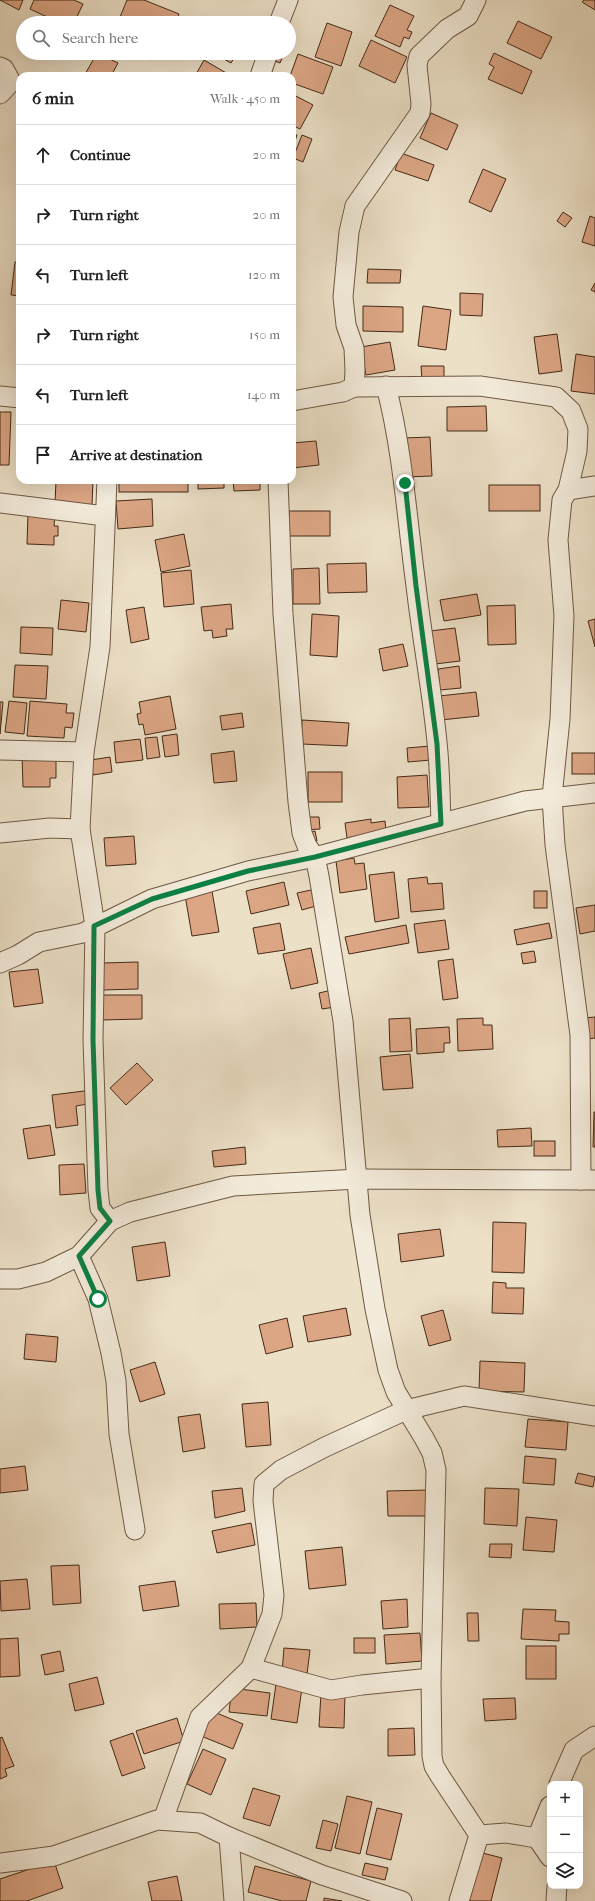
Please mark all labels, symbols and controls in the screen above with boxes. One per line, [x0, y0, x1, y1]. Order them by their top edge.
search box [16, 16, 296, 60]
icon: search [30, 27, 52, 49]
text: Search here [62, 29, 138, 47]
text: 6 min [32, 88, 74, 108]
text: Walk · 450 m [210, 91, 280, 106]
icon: ahead [32, 144, 54, 166]
text: Continue [70, 146, 130, 164]
text: 20 m [253, 147, 280, 162]
icon: right [32, 204, 54, 226]
text: Turn right [70, 206, 139, 224]
text: 20 m [253, 207, 280, 222]
icon: left [32, 264, 54, 286]
text: Turn left [70, 266, 128, 284]
text: 120 m [248, 267, 280, 282]
icon: right [32, 324, 54, 346]
text: Turn right [70, 326, 139, 344]
text: 150 m [249, 327, 280, 342]
icon: left [32, 384, 54, 406]
text: Turn left [70, 386, 128, 404]
text: 140 m [247, 387, 280, 402]
icon: arrive [32, 444, 54, 466]
text: Arrive at destination [70, 446, 202, 464]
route end [396, 474, 414, 492]
route start [89, 1290, 107, 1308]
map controls [547, 1781, 583, 1889]
button: + [547, 1781, 583, 1817]
button: − [547, 1817, 583, 1853]
button: layers [547, 1853, 583, 1889]

